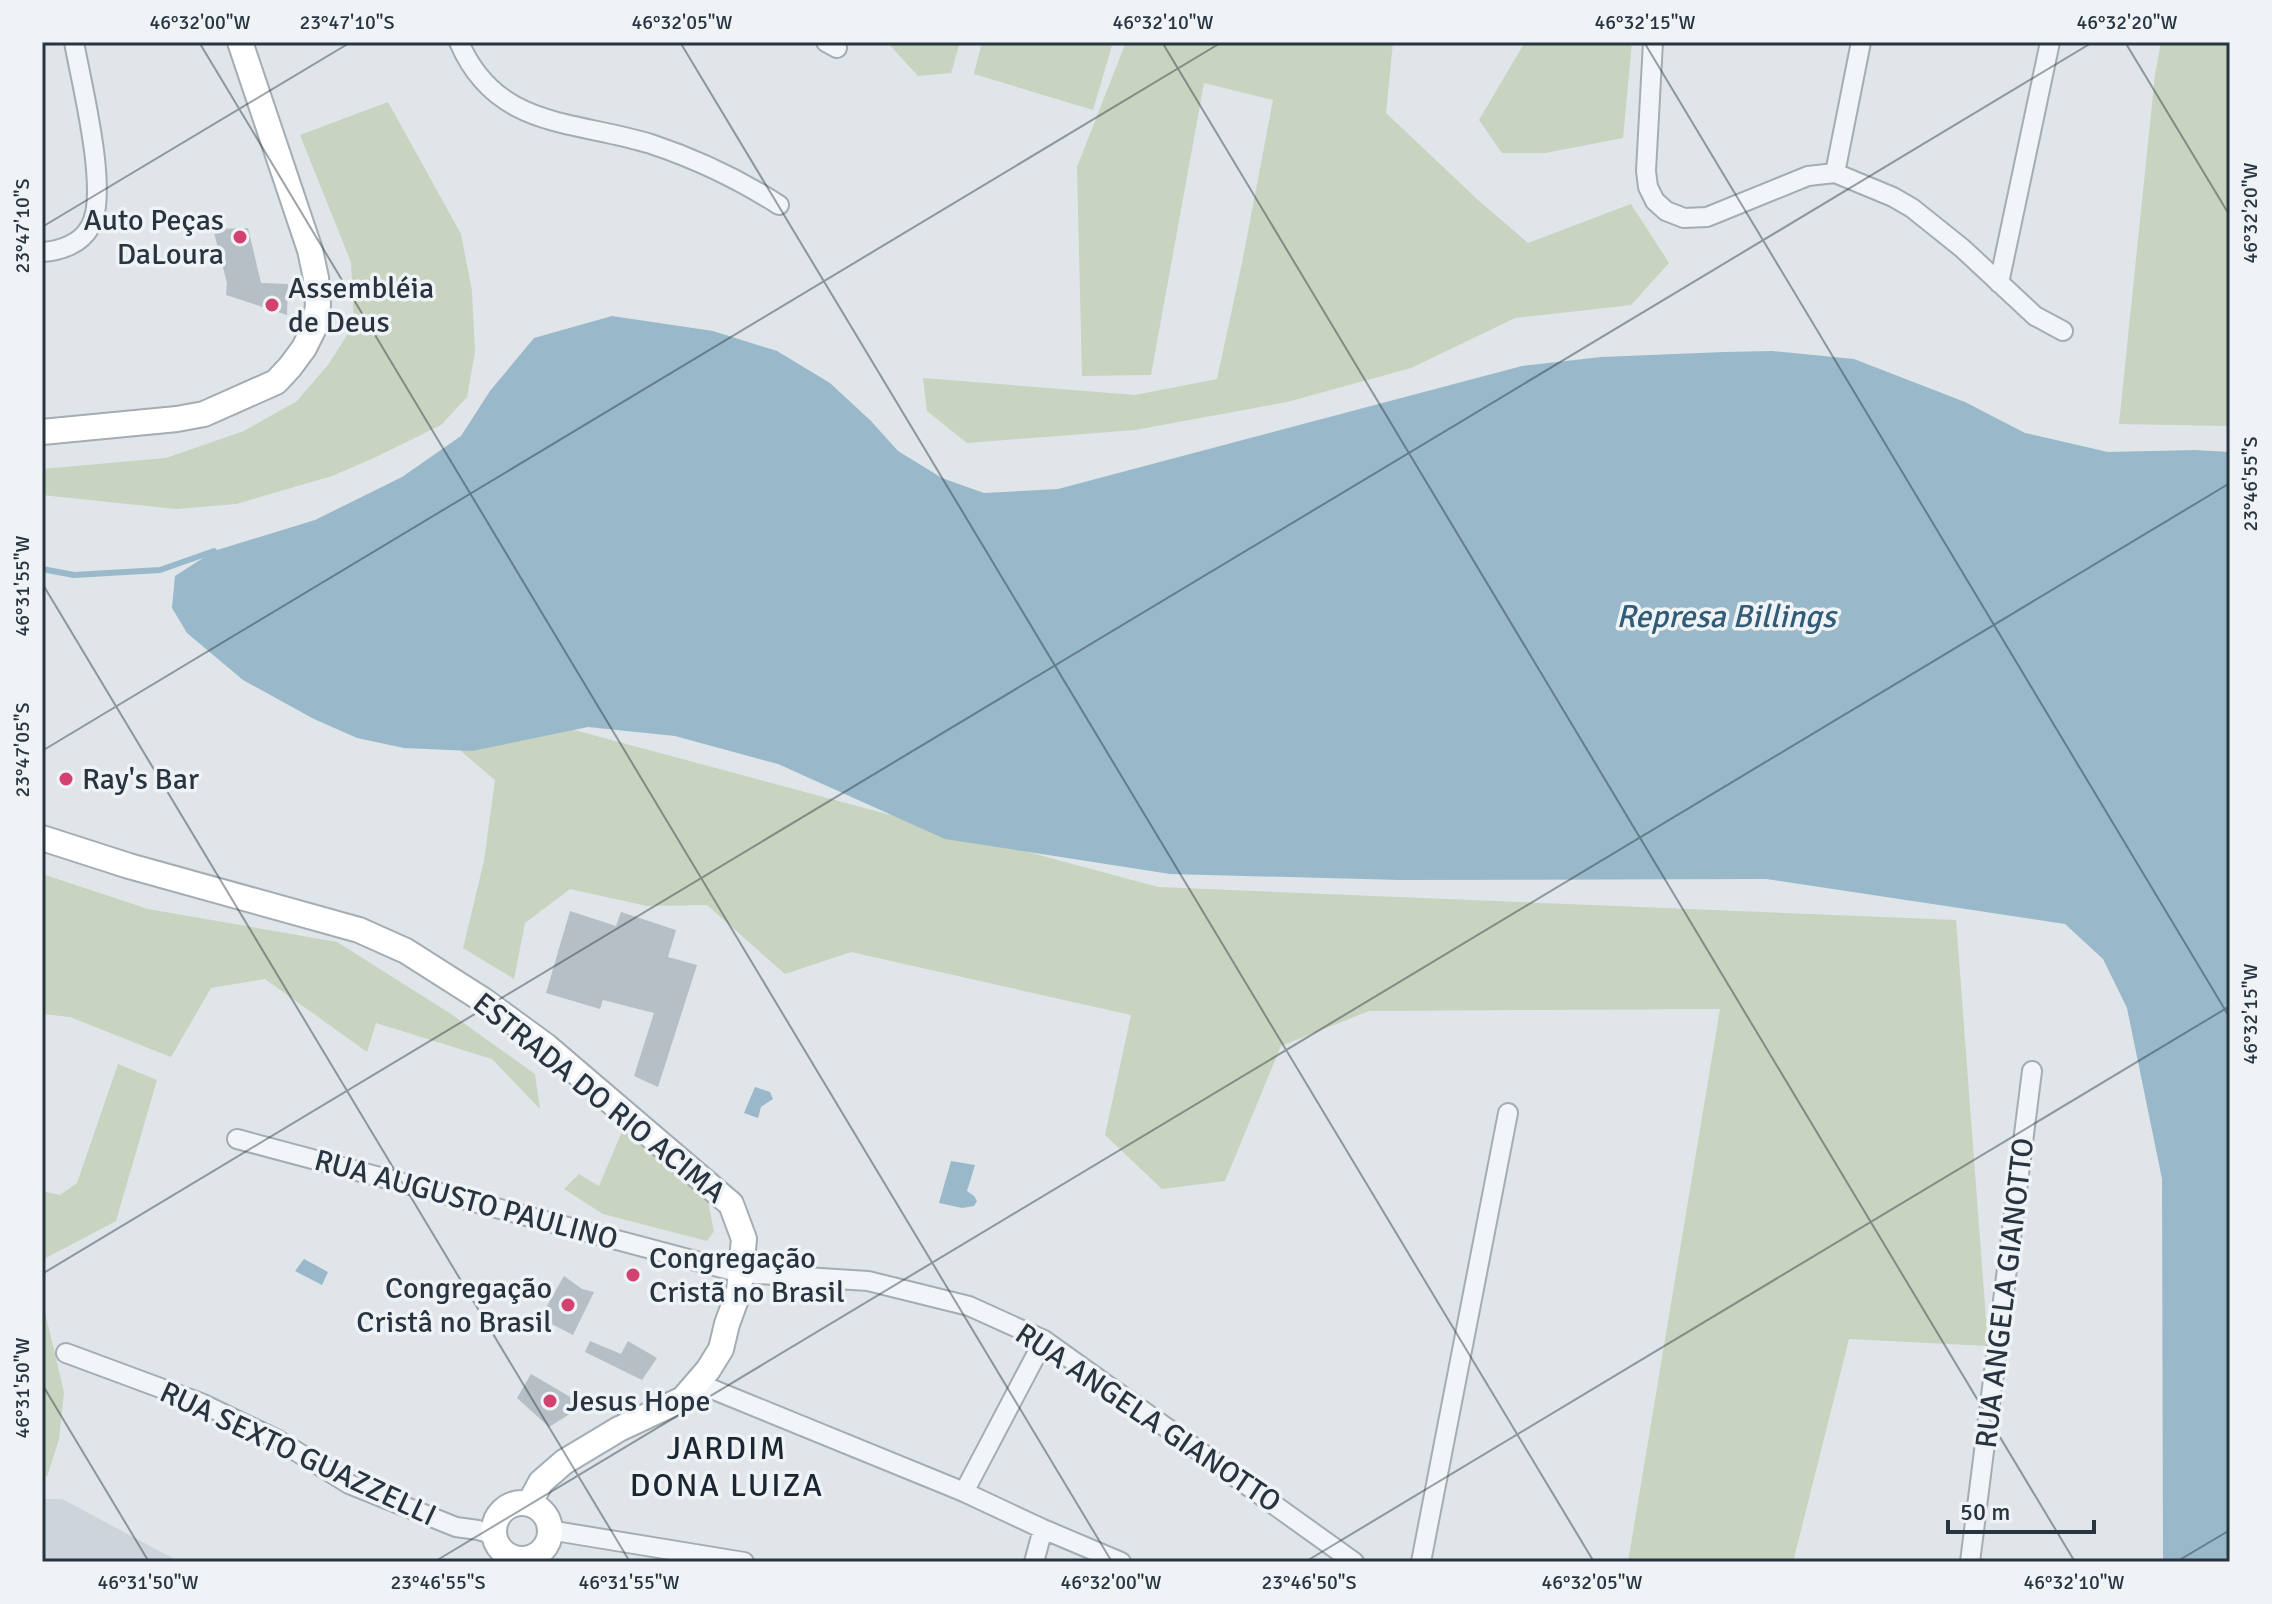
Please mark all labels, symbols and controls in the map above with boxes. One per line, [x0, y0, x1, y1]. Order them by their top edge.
text: 46°32'00"W [149, 10, 251, 35]
text: 23°47'10"S [299, 10, 395, 35]
text: 46°32'05"W [631, 10, 733, 35]
text: 46°32'10"W [1112, 10, 1214, 35]
text: 46°32'15"W [1594, 10, 1696, 35]
text: 46°32'20"W [2076, 10, 2178, 35]
text: 46°32'20"W [2238, 162, 2263, 264]
text: 23°47'10"S [10, 178, 35, 274]
place label: Auto Peças DaLoura [83, 202, 224, 273]
marker: Auto Peças DaLoura [231, 228, 249, 246]
place label: Assembléia de Deus [288, 270, 434, 341]
marker: Assembléia de Deus [263, 296, 281, 314]
text: 23°46'55"S [2238, 436, 2263, 532]
text: 46°31'55"W [10, 535, 35, 637]
water label: Represa Billings [1616, 597, 1839, 636]
text: 23°47'05"S [10, 702, 35, 798]
place label: Ray's Bar [82, 761, 199, 798]
marker: Ray's Bar [57, 770, 75, 788]
text: 46°32'15"W [2238, 963, 2263, 1065]
street label: ESTRADA DO RIO ACIMA [465, 985, 733, 1211]
street label: RUA ANGELA GIANOTTO [1968, 1136, 2042, 1450]
street label: RUA AUGUSTO PAULINO [310, 1142, 622, 1258]
place label: Congregação Cristã no Brasil [649, 1240, 845, 1311]
marker: Congregação Cristã no Brasil [624, 1266, 642, 1284]
place label: Congregação Cristâ no Brasil [356, 1270, 552, 1341]
marker: Congregação Cristâ no Brasil [559, 1296, 577, 1314]
street label: RUA ANGELA GIANOTTO [1008, 1315, 1288, 1521]
text: 46°31'50"W [10, 1337, 35, 1439]
street label: RUA SEXTO GUAZZELLI [154, 1374, 442, 1534]
place label: Jesus Hope [566, 1383, 710, 1420]
marker: Jesus Hope [541, 1392, 559, 1410]
district label: JARDIM DONA LUIZA [630, 1429, 824, 1505]
scale bar [1948, 1484, 2094, 1534]
text: 50 m [1960, 1497, 2010, 1527]
text: 46°31'50"W [97, 1570, 199, 1595]
text: 23°46'55"S [390, 1570, 486, 1595]
text: 46°31'55"W [578, 1570, 680, 1595]
text: 46°32'00"W [1060, 1570, 1162, 1595]
text: 23°46'50"S [1261, 1570, 1357, 1595]
text: 46°32'05"W [1541, 1570, 1643, 1595]
text: 46°32'10"W [2023, 1570, 2125, 1595]

